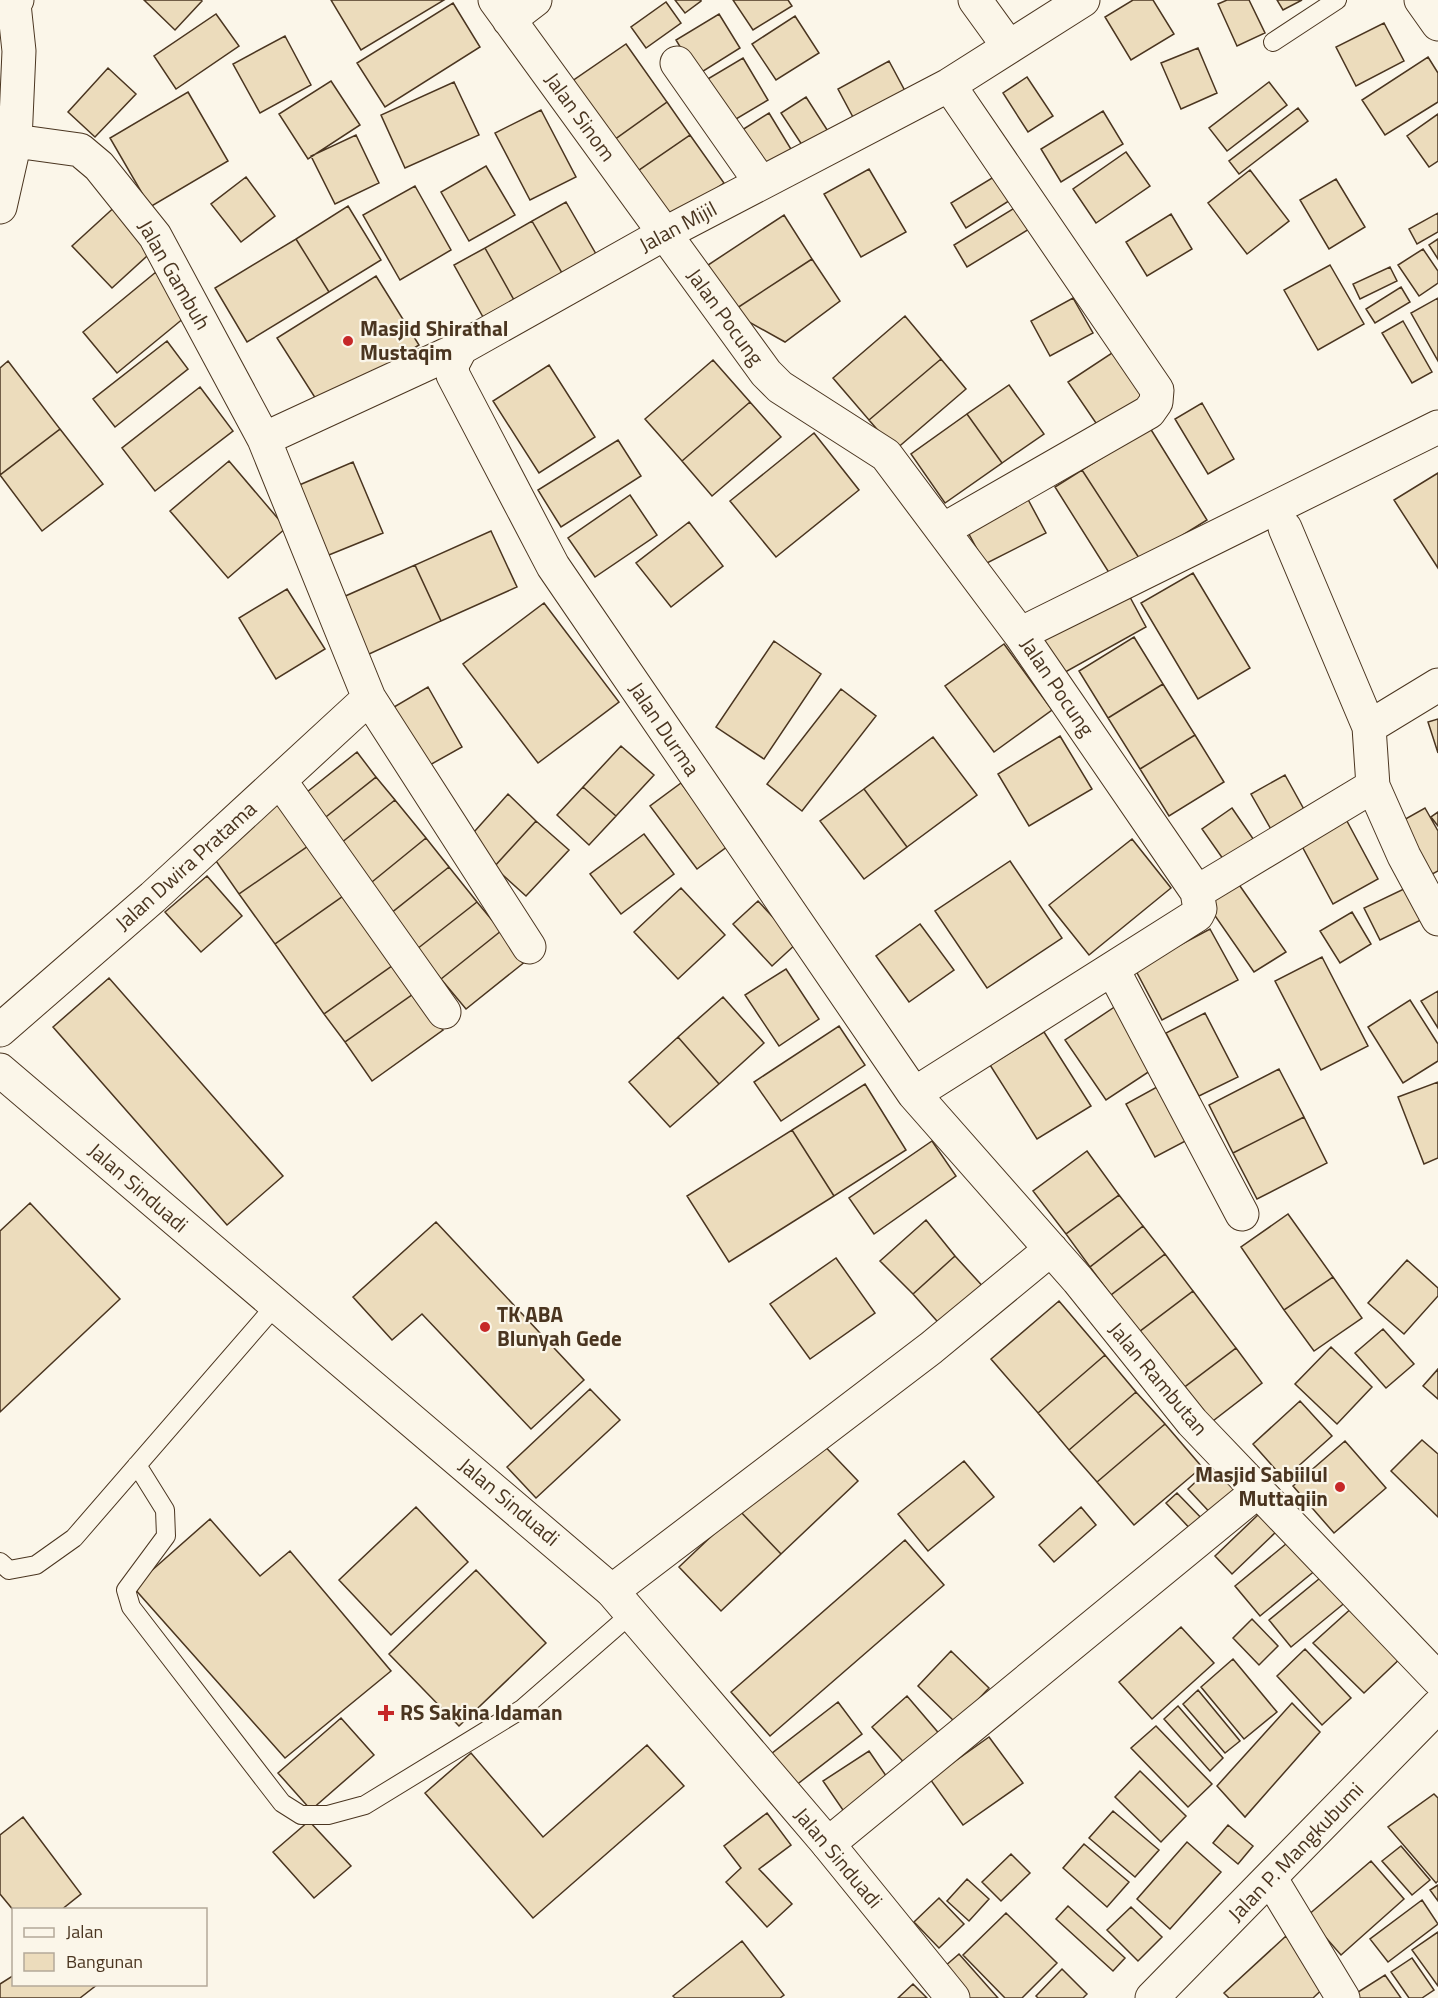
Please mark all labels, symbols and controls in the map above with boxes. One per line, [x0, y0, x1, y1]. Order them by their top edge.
street label: Jalan Sinom [537, 65, 624, 168]
street label: Jalan Mijil [633, 192, 722, 260]
street label: Jalan Gambuh [130, 214, 219, 335]
street label: Jalan Pocung [679, 261, 772, 372]
place label: Masjid Shirathal Mustaqim [360, 312, 508, 368]
marker: Masjid Shirathal Mustaqim [341, 334, 355, 348]
street label: Jalan Pocung [1013, 630, 1103, 743]
street label: Jalan Durma [621, 675, 709, 783]
street label: Jalan Dwira Pratama [108, 793, 264, 938]
street label: Jalan Sinduadi [82, 1135, 196, 1240]
place label: TK ABA Blunyah Gede [497, 1298, 622, 1354]
street label: Jalan Rambutan [1101, 1314, 1216, 1442]
marker: TK ABA Blunyah Gede [478, 1320, 492, 1334]
street label: Jalan Sinduadi [452, 1449, 567, 1553]
place label: Masjid Sabiilul Muttaqiin [1195, 1458, 1328, 1514]
marker: Masjid Sabiilul Muttaqiin [1333, 1480, 1347, 1494]
place label: RS Sakina Idaman [400, 1696, 563, 1728]
marker: RS Sakina Idaman [377, 1704, 395, 1722]
street label: Jalan P. Mangkubumi [1220, 1774, 1371, 1928]
street label: Jalan Sinduadi [787, 1800, 891, 1915]
legend [12, 1908, 207, 1986]
text: Jalan [66, 1918, 103, 1945]
text: Bangunan [66, 1948, 143, 1975]

